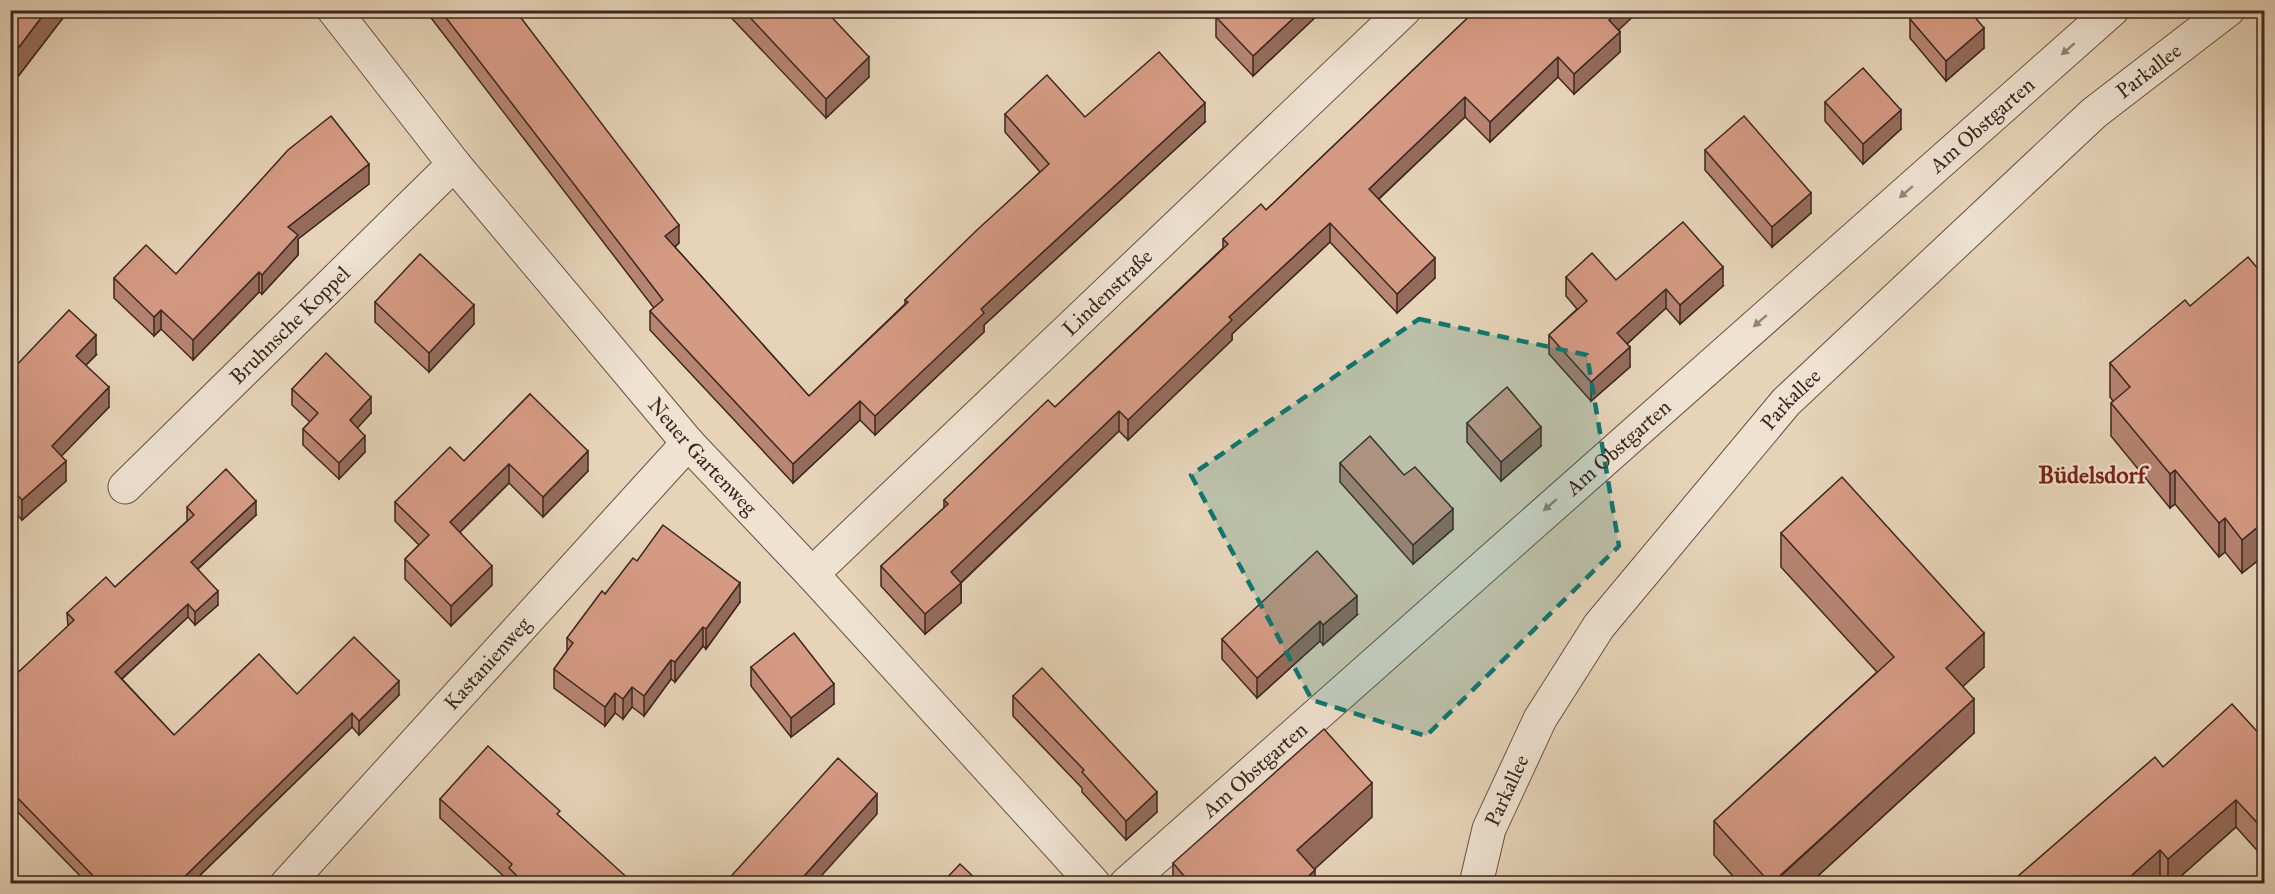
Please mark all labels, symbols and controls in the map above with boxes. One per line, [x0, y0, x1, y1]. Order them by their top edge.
street label: Parkallee [2111, 37, 2187, 104]
one-way arrow [2061, 42, 2076, 55]
street label: Am Obstgarten [1923, 72, 2040, 179]
one-way arrow [1899, 185, 1914, 198]
street label: Lindenstraße [1057, 243, 1158, 342]
street label: Bruhnsche Koppel [224, 260, 356, 390]
one-way arrow [1753, 314, 1768, 327]
street label: Parkallee [1755, 363, 1827, 435]
street label: Neuer Gartenweg [642, 392, 763, 521]
street label: Am Obstgarten [1560, 394, 1676, 502]
district label: Büdelsdorf [2038, 460, 2150, 490]
one-way arrow [1543, 498, 1558, 511]
street label: Kastanienweg [439, 611, 537, 715]
street label: Am Obstgarten [1196, 716, 1313, 824]
street label: Parkallee [1479, 750, 1535, 830]

